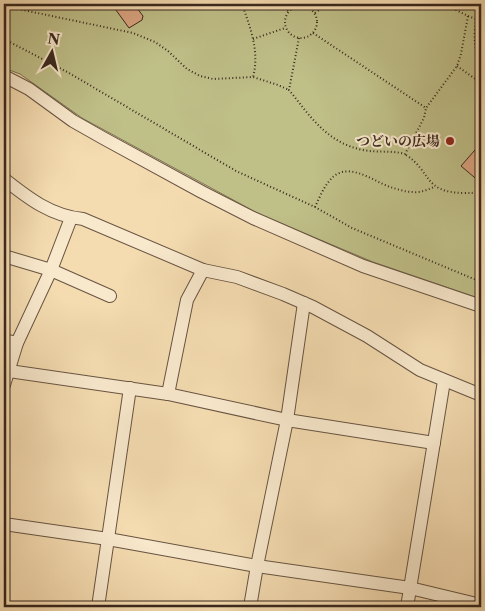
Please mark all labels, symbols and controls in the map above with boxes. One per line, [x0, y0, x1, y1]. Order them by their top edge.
north arrow [28, 28, 78, 78]
text: N [47, 29, 61, 49]
place label: つどいの広場 [356, 132, 440, 150]
marker: つどいの広場 [444, 135, 456, 147]

